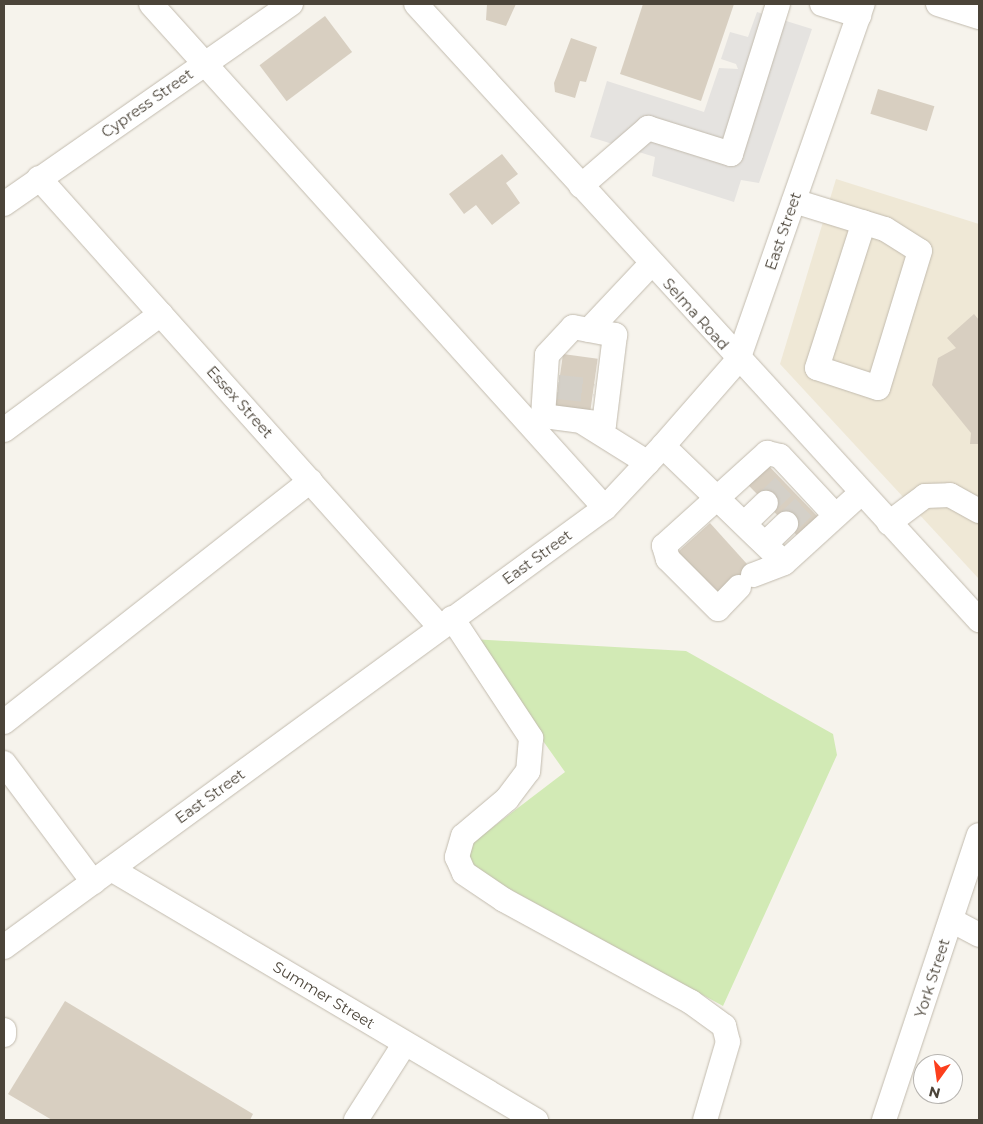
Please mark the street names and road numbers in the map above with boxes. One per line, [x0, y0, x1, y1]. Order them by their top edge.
street label: Cypress Street [98, 65, 196, 141]
street label: East Street [761, 190, 805, 272]
street label: Selma Road [659, 274, 733, 354]
street label: Essex Street [203, 362, 277, 442]
street label: East Street [499, 526, 575, 588]
street label: East Street [172, 765, 248, 827]
street label: York Street [911, 936, 953, 1020]
street label: Summer Street [270, 958, 378, 1032]

